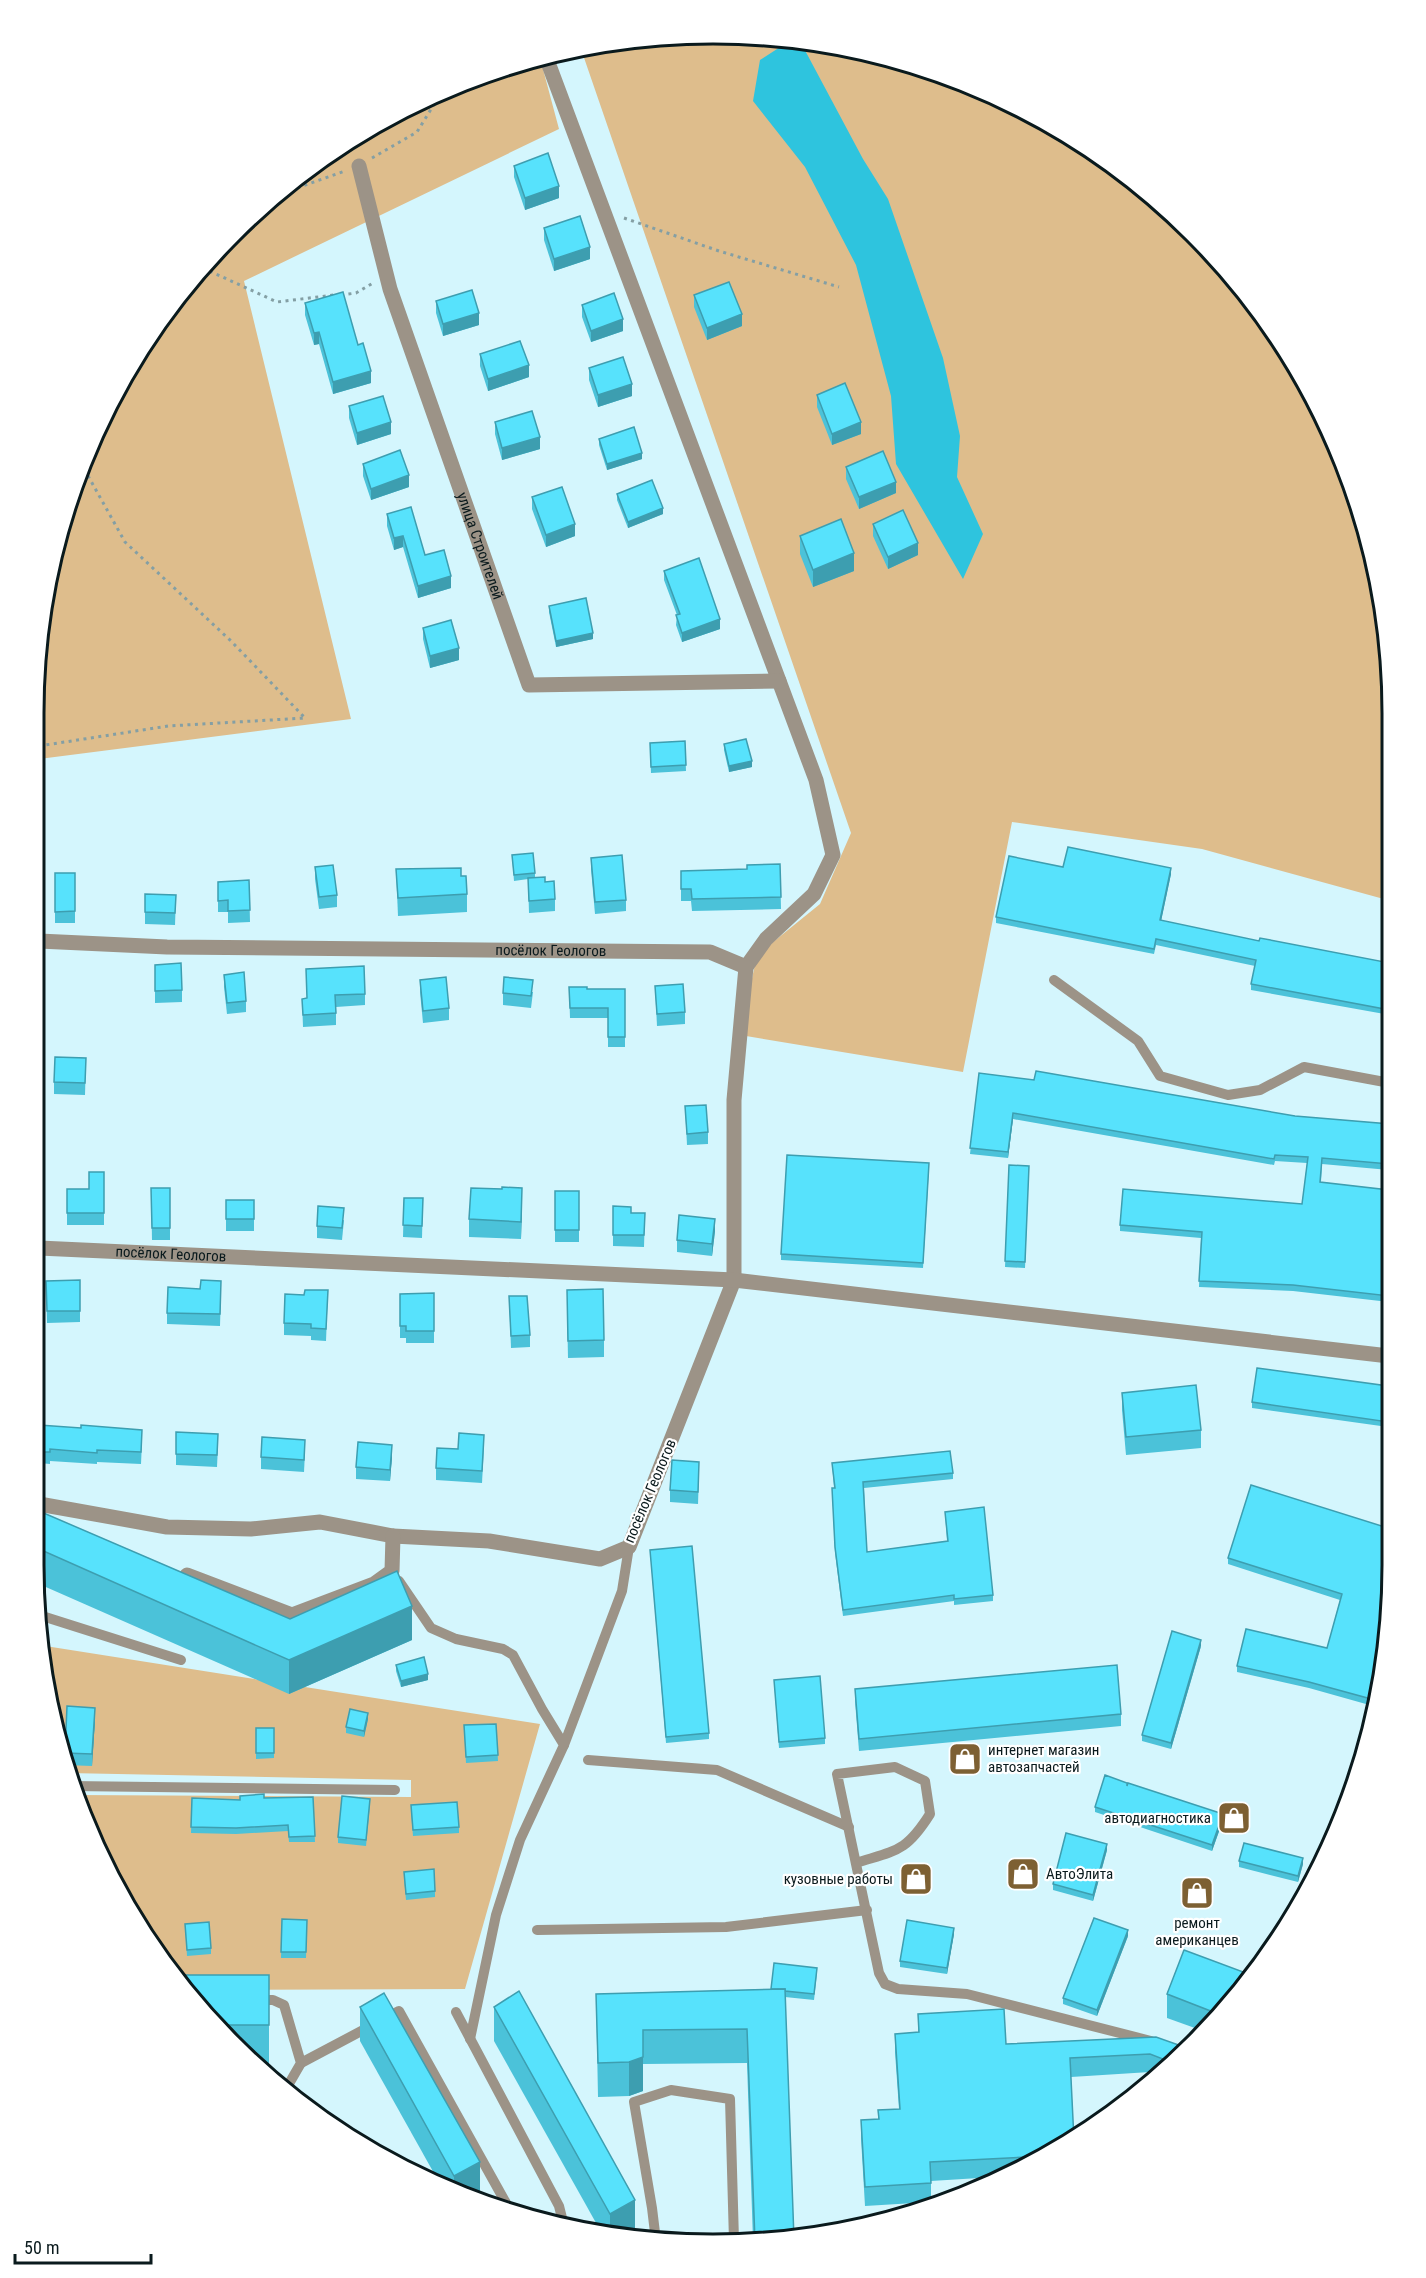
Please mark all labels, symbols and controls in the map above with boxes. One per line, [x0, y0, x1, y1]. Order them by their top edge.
street label: улица Строителей [453, 490, 507, 602]
street label: посёлок Геологов [495, 941, 606, 960]
street label: посёлок Геологов [115, 1243, 227, 1266]
street label: посёлок Геологов [620, 1436, 680, 1546]
shop icon: интернет магазин автозапчастей [947, 1741, 983, 1777]
place label: интернет магазин автозапчастей [988, 1741, 1100, 1776]
shop icon: автодиагностика [1216, 1800, 1252, 1836]
place label: автодиагностика [1104, 1809, 1211, 1827]
shop icon: АвтоЭлита [1005, 1856, 1041, 1892]
shop icon: кузовные работы [898, 1861, 934, 1897]
place label: АвтоЭлита [1046, 1865, 1113, 1883]
place label: кузовные работы [784, 1870, 893, 1888]
shop icon: ремонт американцев [1179, 1875, 1215, 1911]
place label: ремонт американцев [1155, 1914, 1239, 1949]
scale bar [15, 2227, 152, 2265]
text: 50 m [24, 2237, 59, 2258]

